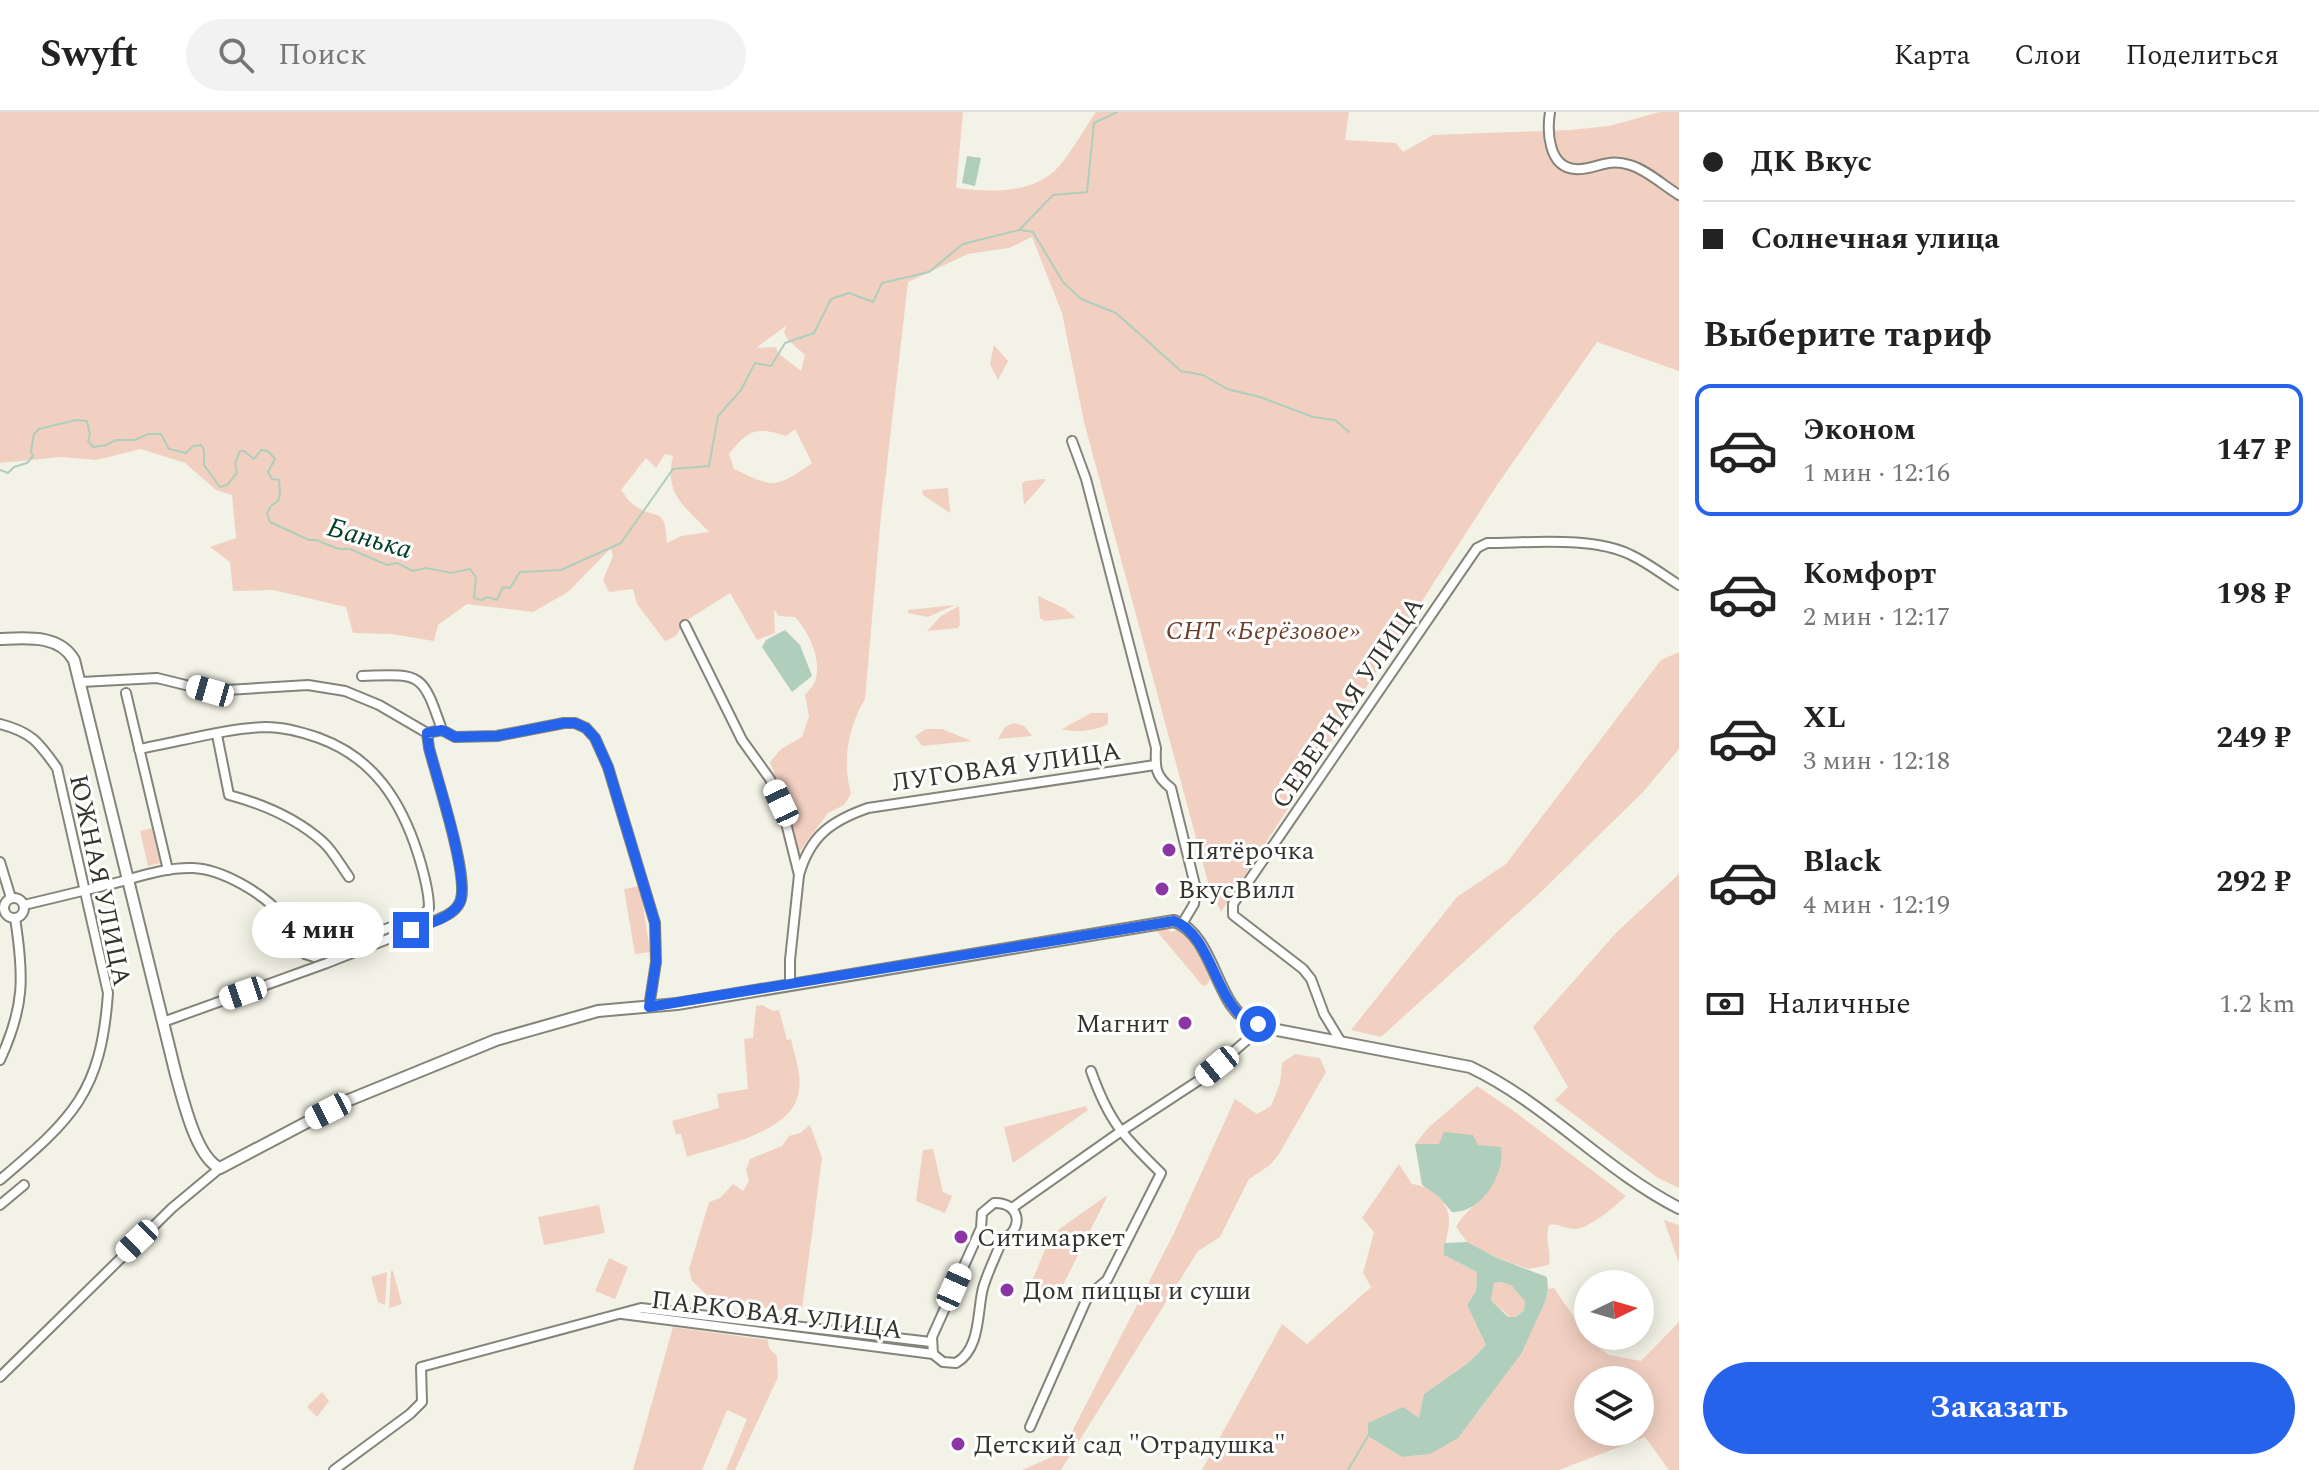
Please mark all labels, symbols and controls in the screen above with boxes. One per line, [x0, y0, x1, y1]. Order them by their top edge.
search box [186, 19, 746, 91]
text: Swyft [40, 26, 138, 84]
text: Поиск [278, 32, 367, 78]
icon: search [214, 33, 258, 77]
text: Карта [1894, 34, 1970, 77]
text: Слои [2014, 34, 2081, 77]
text: Поделиться [2125, 34, 2279, 77]
text: ДК Вкус [1751, 139, 1872, 185]
text: Солнечная улица [1751, 216, 2000, 262]
text: Выберите тариф [1703, 308, 1992, 363]
text: Эконом [1803, 407, 1916, 453]
icon: car [1707, 414, 1779, 486]
text: 147 ₽ [2216, 427, 2291, 473]
text: 1 мин · 12:16 [1803, 453, 1950, 493]
water label: Банька [322, 506, 417, 571]
text: Комфорт [1803, 551, 1936, 597]
icon: car [1707, 558, 1779, 630]
text: 198 ₽ [2216, 571, 2291, 617]
street label: СЕВЕРНАЯ УЛИЦА [1262, 588, 1434, 817]
text: 2 мин · 12:17 [1803, 597, 1950, 637]
park label: СНТ «Берёзовое» [1166, 611, 1360, 651]
car [184, 673, 236, 709]
text: XL [1803, 695, 1846, 741]
icon: car [1707, 702, 1779, 774]
text: 249 ₽ [2216, 715, 2291, 761]
street label: ЛУГОВАЯ УЛИЦА [889, 731, 1123, 803]
text: 3 мин · 12:18 [1803, 741, 1950, 781]
street label: ЮЖНАЯ УЛИЦА [58, 771, 142, 990]
car [760, 776, 802, 830]
place label: Пятёрочка [1185, 831, 1315, 871]
text: Black [1803, 839, 1882, 885]
marker: Пятёрочка [1160, 841, 1178, 859]
icon: car [1707, 846, 1779, 918]
text: 292 ₽ [2216, 859, 2291, 905]
place label: ВкусВилл [1178, 870, 1295, 910]
marker: ВкусВилл [1153, 880, 1171, 898]
text: 4 мин · 12:19 [1803, 885, 1950, 925]
callout: 4 мин [251, 902, 383, 958]
text: 4 мин [281, 910, 355, 950]
route end [393, 912, 429, 948]
car [216, 974, 270, 1012]
text: Наличные [1767, 981, 1911, 1027]
icon: cash [1703, 982, 1747, 1026]
text: 1.2 km [2219, 984, 2295, 1024]
place label: Магнит [1076, 1004, 1169, 1044]
route start [1240, 1006, 1276, 1042]
marker: Магнит [1176, 1014, 1194, 1032]
car [1191, 1042, 1243, 1090]
car [301, 1089, 355, 1133]
car [111, 1216, 163, 1266]
place label: Ситимаркет [977, 1218, 1125, 1258]
marker: Ситимаркет [952, 1228, 970, 1246]
car [933, 1260, 975, 1314]
north arrow [1574, 1270, 1654, 1350]
map controls [1574, 1270, 1654, 1446]
place label: Дом пиццы и суши [1023, 1271, 1251, 1311]
street label: ПАРКОВАЯ УЛИЦА [649, 1280, 905, 1350]
marker: Дом пиццы и суши [998, 1281, 1016, 1299]
button: Заказать [1703, 1362, 2295, 1454]
button: layers [1574, 1366, 1654, 1446]
place label: Детский сад "Отрадушка" [974, 1425, 1286, 1465]
marker: Детский сад "Отрадушка" [949, 1435, 967, 1453]

